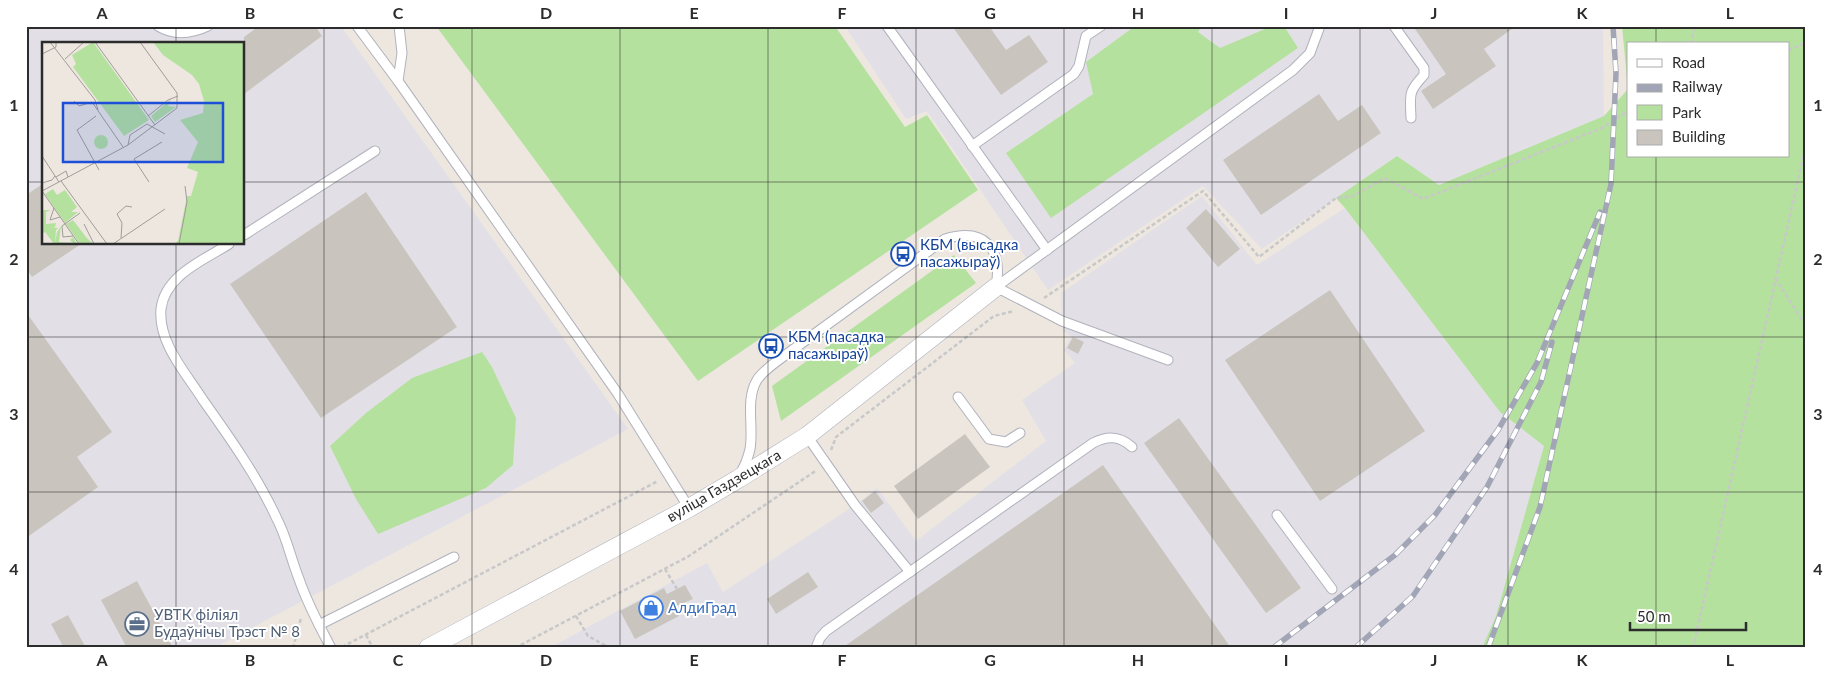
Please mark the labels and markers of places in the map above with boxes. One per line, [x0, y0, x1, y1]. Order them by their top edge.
place label: КБМ (высадка пасажыраў) [920, 235, 1018, 270]
bus stop icon: КБМ (высадка пасажыраў) [890, 241, 916, 267]
place label: КБМ (пасадка пасажыраў) [788, 327, 884, 362]
bus stop icon: КБМ (пасадка пасажыраў) [758, 333, 784, 359]
shop icon: АлдиГрад [638, 595, 664, 621]
place label: АлдиГрад [668, 598, 736, 616]
place label: УВТК філіял Будаўнічы Трэст № 8 [154, 605, 300, 640]
office icon: УВТК філіял Будаўнічы Трэст № 8 [124, 611, 150, 637]

